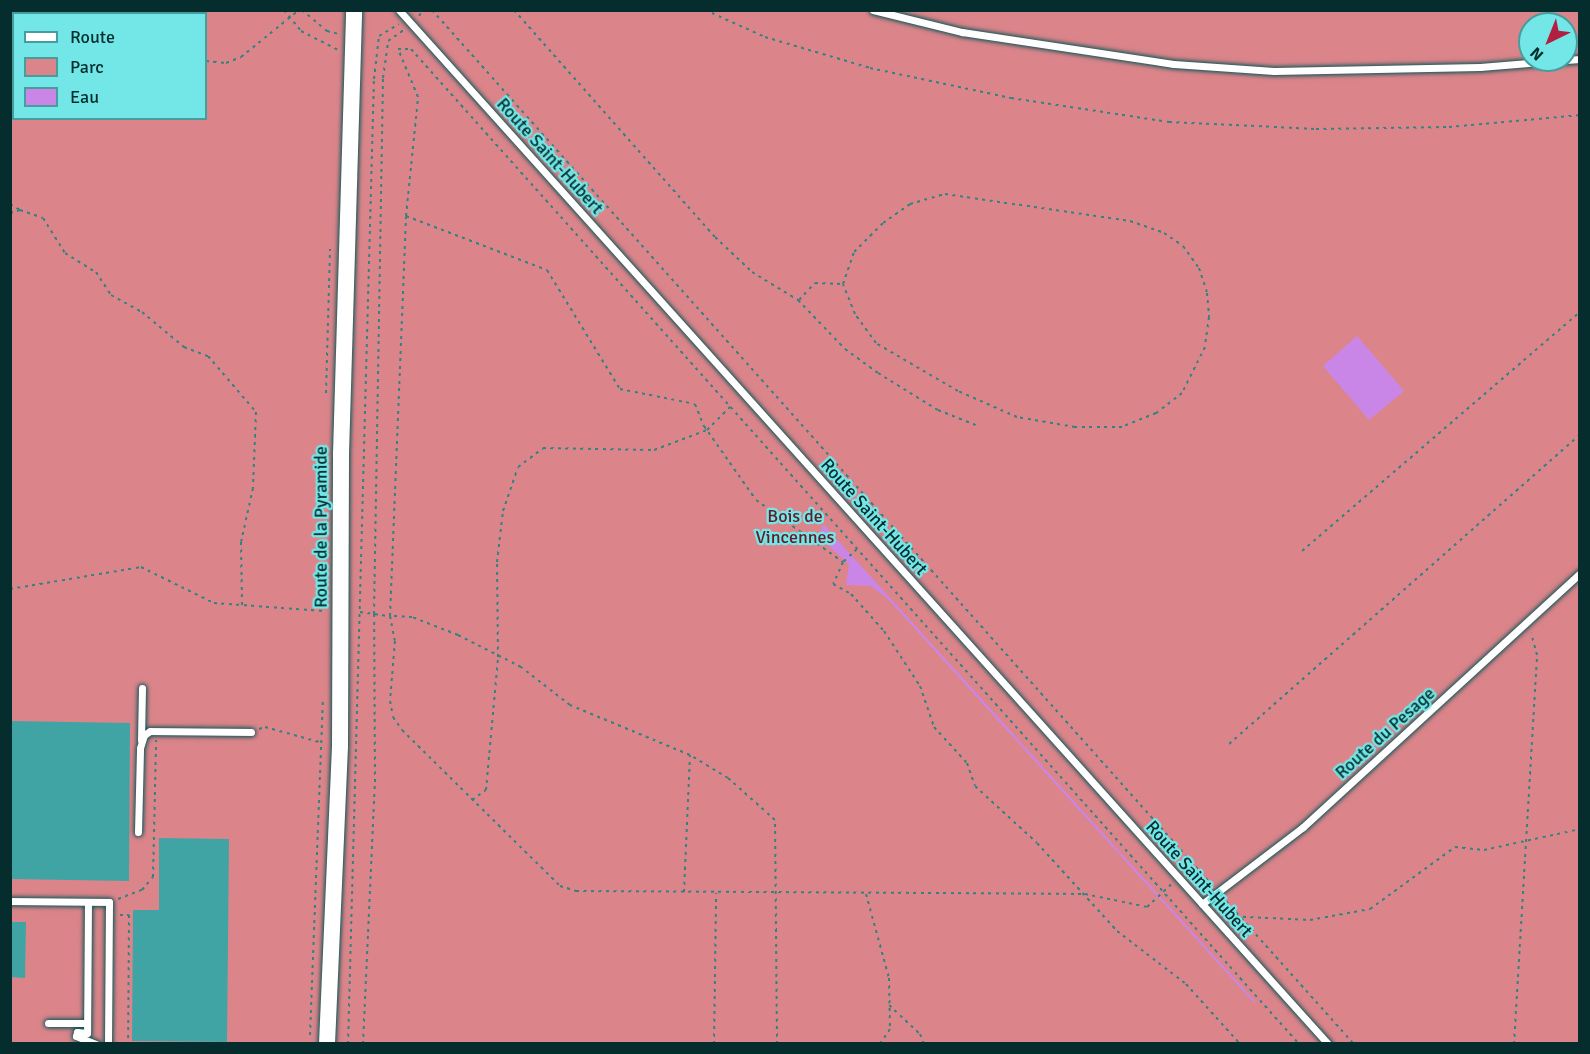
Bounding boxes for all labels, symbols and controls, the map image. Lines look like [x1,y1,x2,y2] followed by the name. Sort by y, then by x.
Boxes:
[12,12,207,120] legend
[1518,12,1578,72] north arrow
[70,26,115,48] text: Route
[1526,43,1548,65] text: N
[70,56,104,78] text: Parc
[70,86,99,108] text: Eau
[492,93,608,219] street label: Route Saint-Hubert
[310,446,332,608] street label: Route de la Pyramide
[816,454,932,580] street label: Route Saint-Hubert
[756,506,834,548] park label: Bois de Vincennes
[1331,683,1439,783] street label: Route du Pesage
[1141,816,1257,942] street label: Route Saint-Hubert

